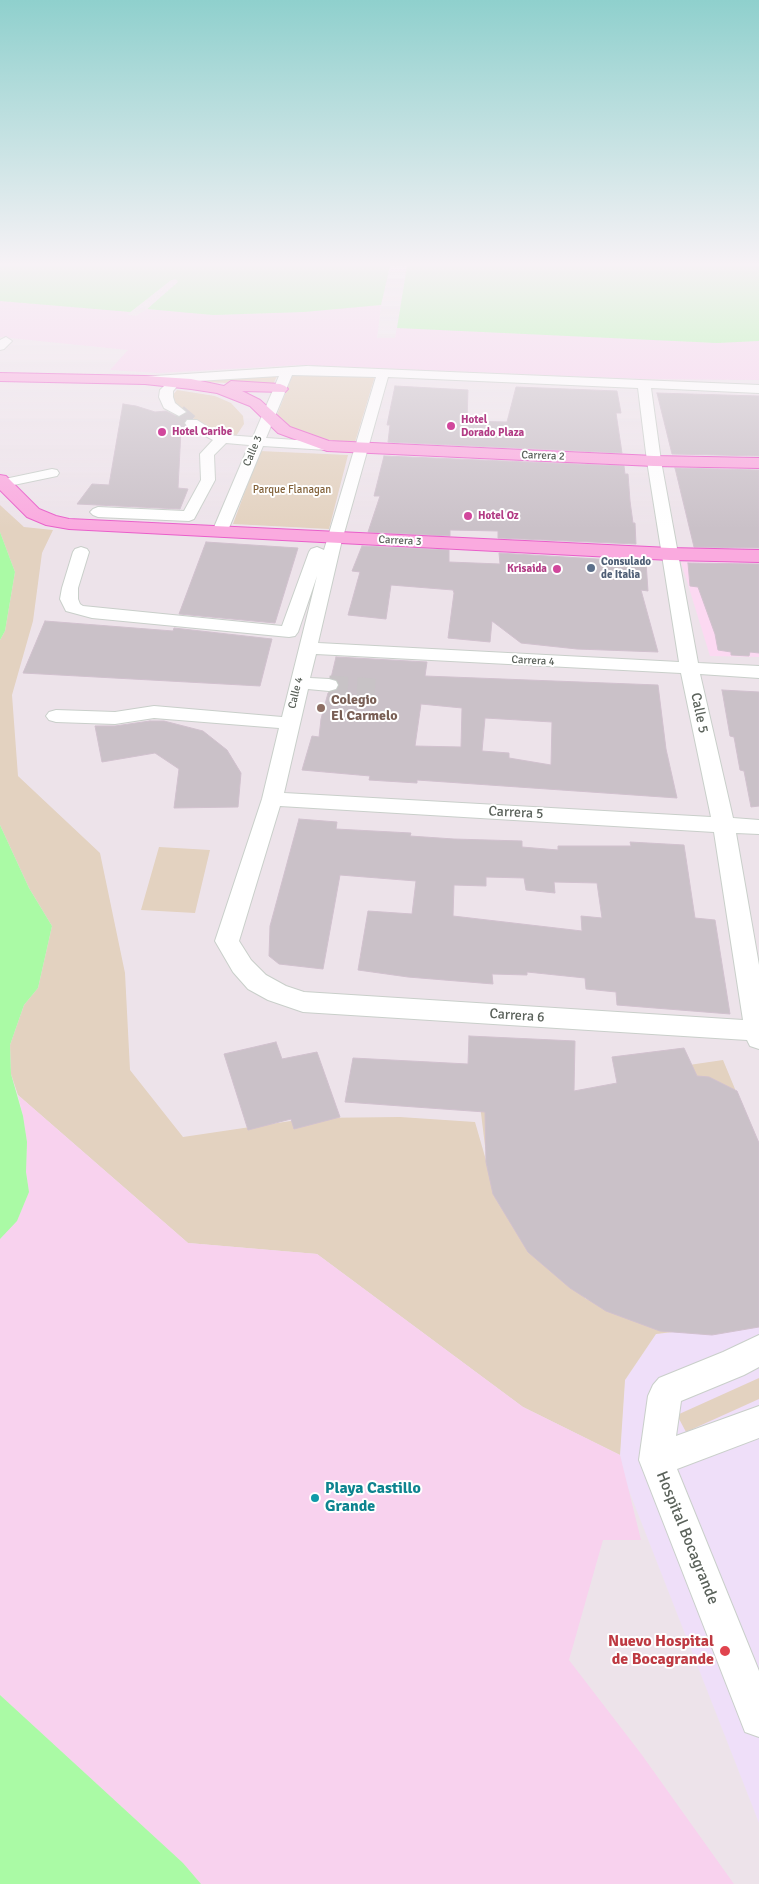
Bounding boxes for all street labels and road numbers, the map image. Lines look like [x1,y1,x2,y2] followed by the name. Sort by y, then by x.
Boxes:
[241,434,265,468] street label: Calle 3
[521,449,565,463] street label: Carrera 2
[378,533,422,549] street label: Carrera 3
[511,653,555,669] street label: Carrera 4
[286,676,306,710] street label: Calle 4
[687,691,711,735] street label: Calle 5
[488,803,544,823] street label: Carrera 5
[489,1006,545,1026] street label: Carrera 6
[652,1469,722,1607] street label: Hospital Bocagrande

